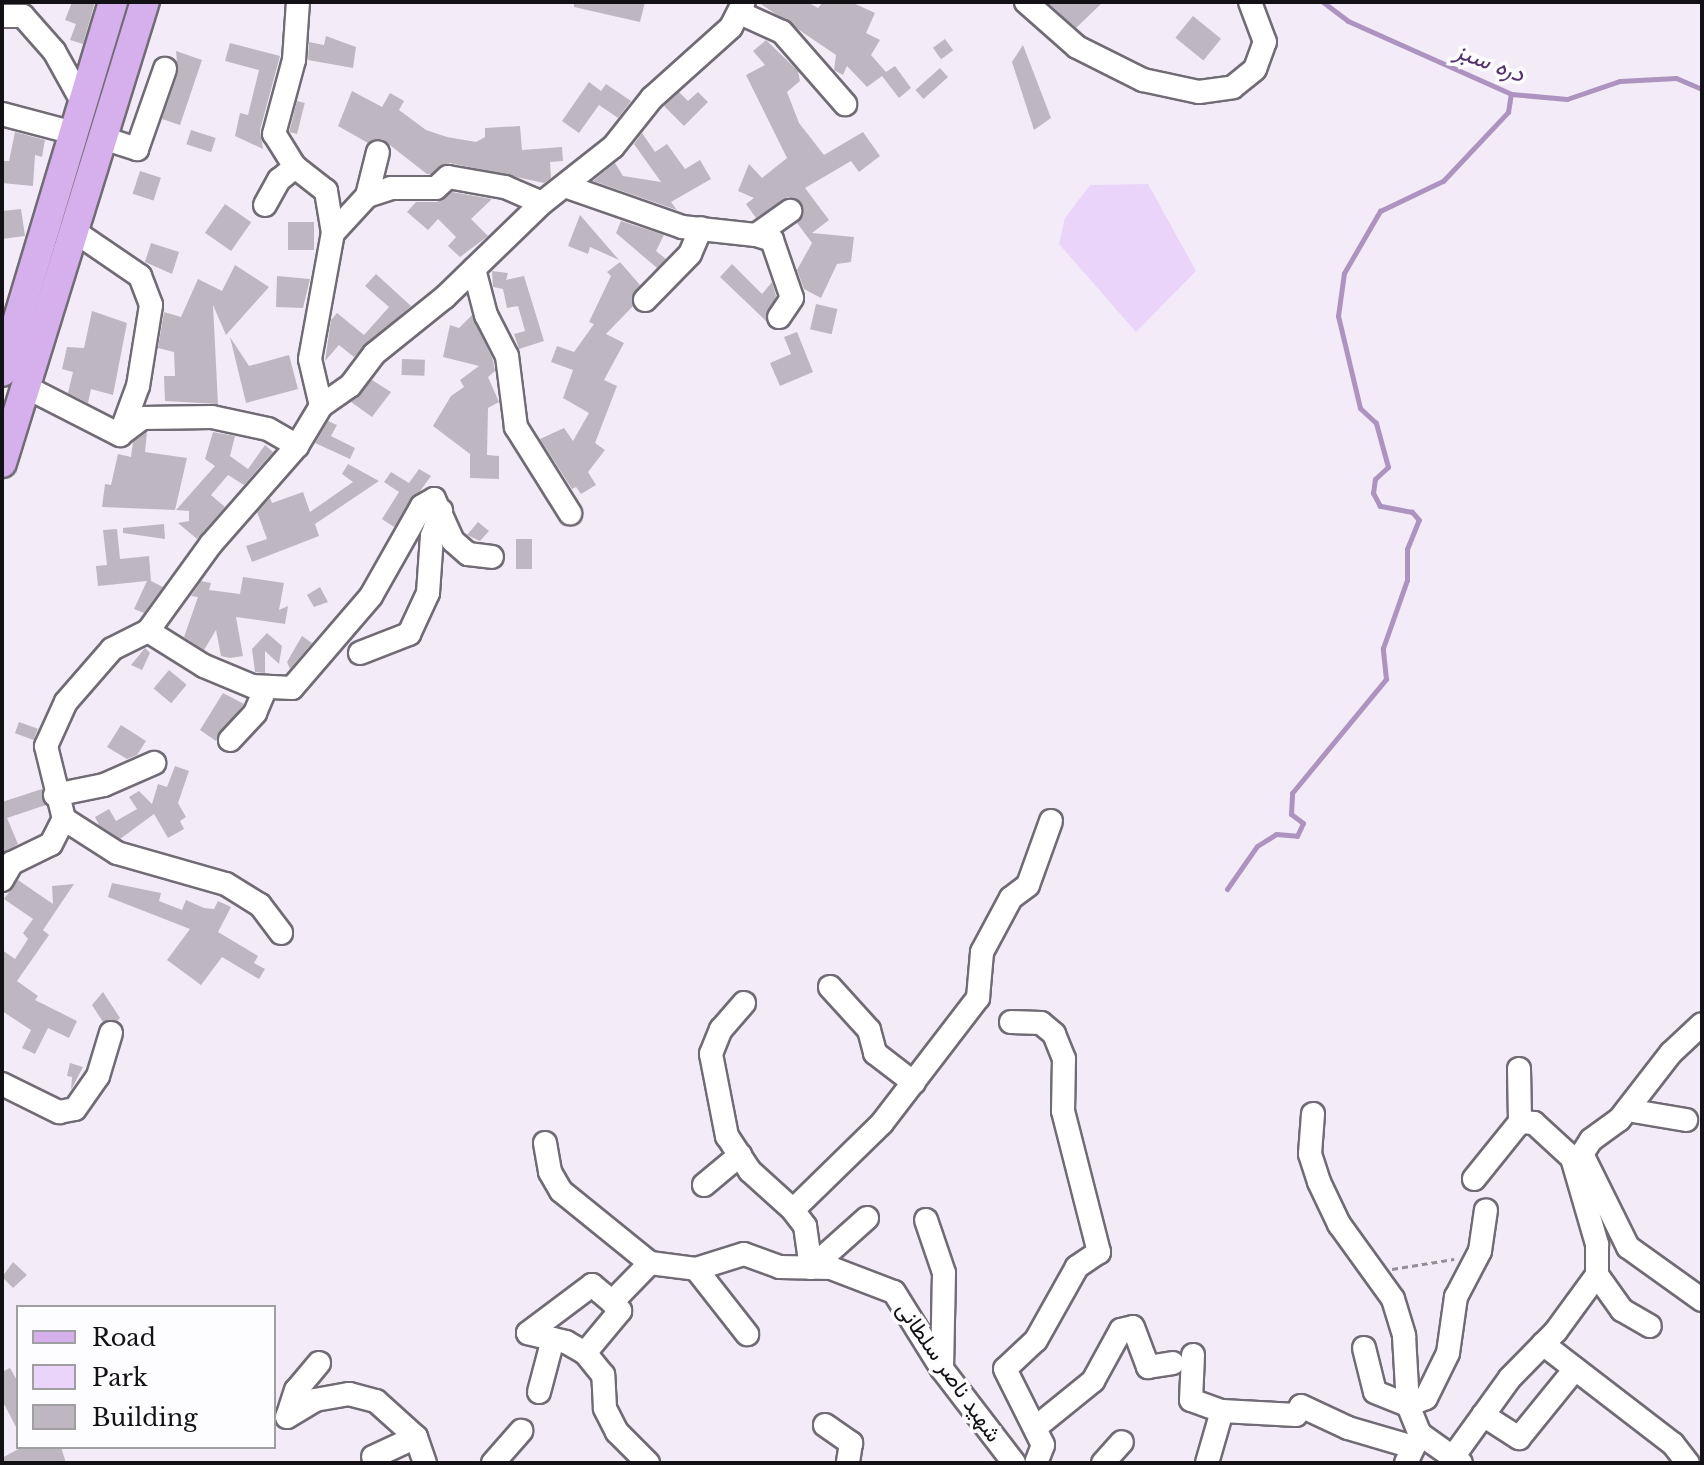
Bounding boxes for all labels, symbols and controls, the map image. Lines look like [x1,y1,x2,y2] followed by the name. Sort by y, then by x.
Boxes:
[1451,36,1529,88] water label: دره سبز
[891,1297,1007,1447] street label: شهید ناصر سلطانی
[16,1305,276,1449] legend
[92,1323,156,1352] text: Road
[92,1363,148,1392] text: Park
[92,1403,198,1432] text: Building

